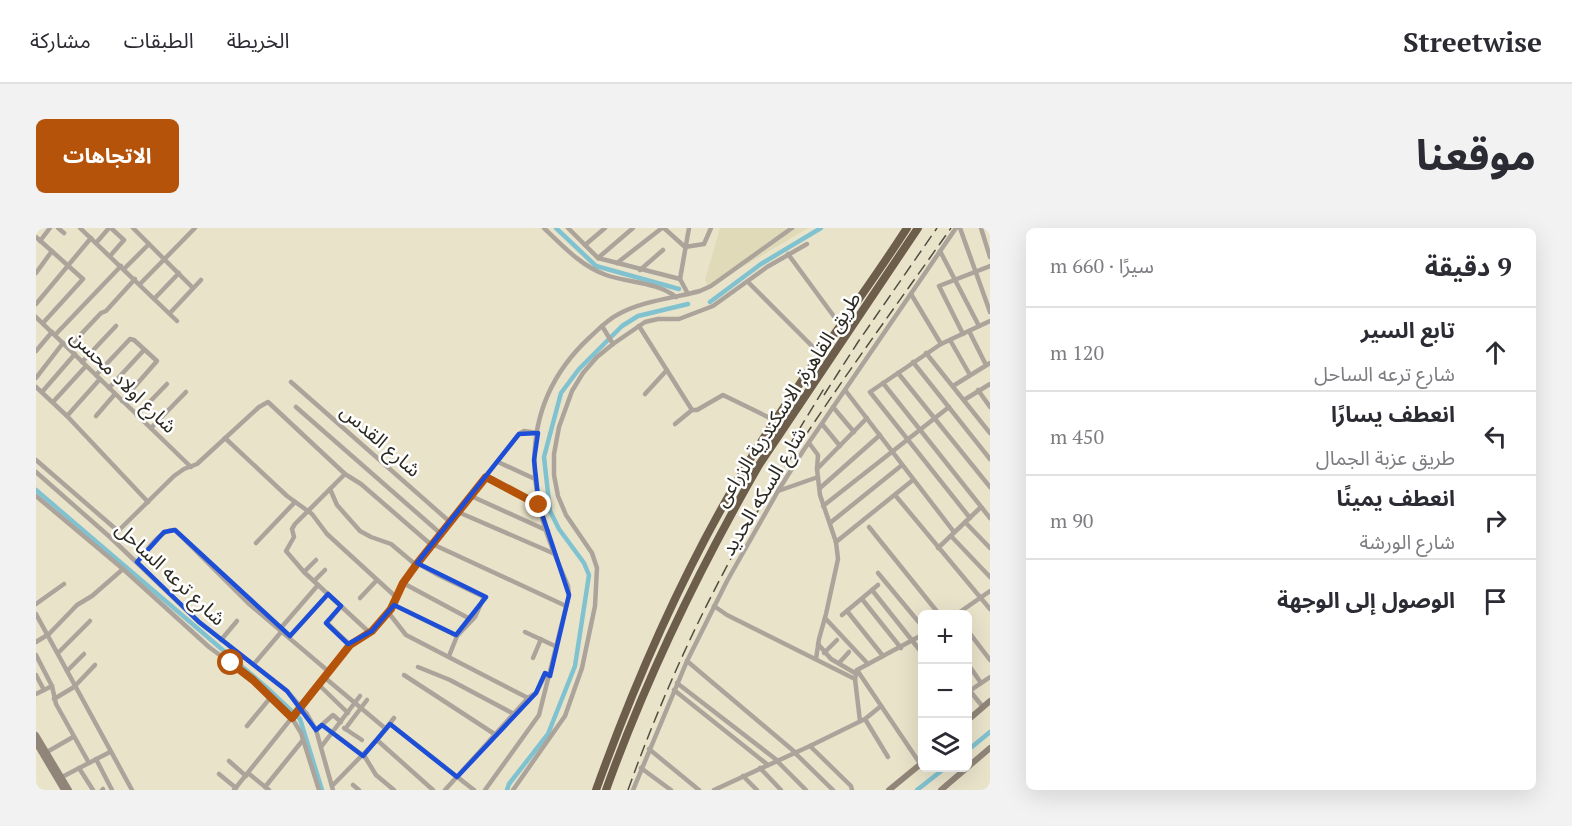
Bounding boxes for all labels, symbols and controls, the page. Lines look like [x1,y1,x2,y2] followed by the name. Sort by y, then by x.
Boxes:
[1403,23,1542,60] text: Streetwise
[30,26,91,54] text: مشاركة
[124,26,194,54] text: الطبقات
[227,26,290,54] text: الخريطة
[36,119,179,193] button: الاتجاهات
[1416,126,1536,182] text: موقعنا
[1425,249,1512,283] text: 9 دقيقة
[1050,252,1154,279] text: سيرًا · 660 m
[707,286,867,512] street label: طريق القاهرة, الاسكندرية الزراعى
[1361,315,1455,344] text: تابع السير
[63,323,183,440] street label: شارع اولاد محسن
[1479,336,1512,369] icon: ahead
[1050,339,1104,366] text: 120 m
[1314,360,1455,387] text: شارع ترعه الساحل
[334,397,427,484] street label: شارع القدس
[1331,399,1455,428] text: انعطف يسارًا
[1479,420,1512,453] icon: left
[714,422,814,561] street label: شارع السكه الحديد
[1050,423,1104,450] text: 450 m
[1316,444,1455,471] text: طريق عزبة الجمال
[1337,483,1455,512] text: انعطف يمينًا
[525,491,551,517] route end
[1479,504,1512,537] icon: right
[1050,507,1093,534] text: 90 m
[109,515,232,632] street label: شارع ترعه الساحل
[1360,528,1455,555] text: شارع الورشة
[1277,585,1455,614] text: الوصول إلى الوجهة
[1479,585,1512,618] icon: arrive
[918,610,972,772] map controls
[918,610,972,664] button: +
[217,649,243,675] route start
[918,664,972,718] button: −
[918,718,972,772] button: layers

